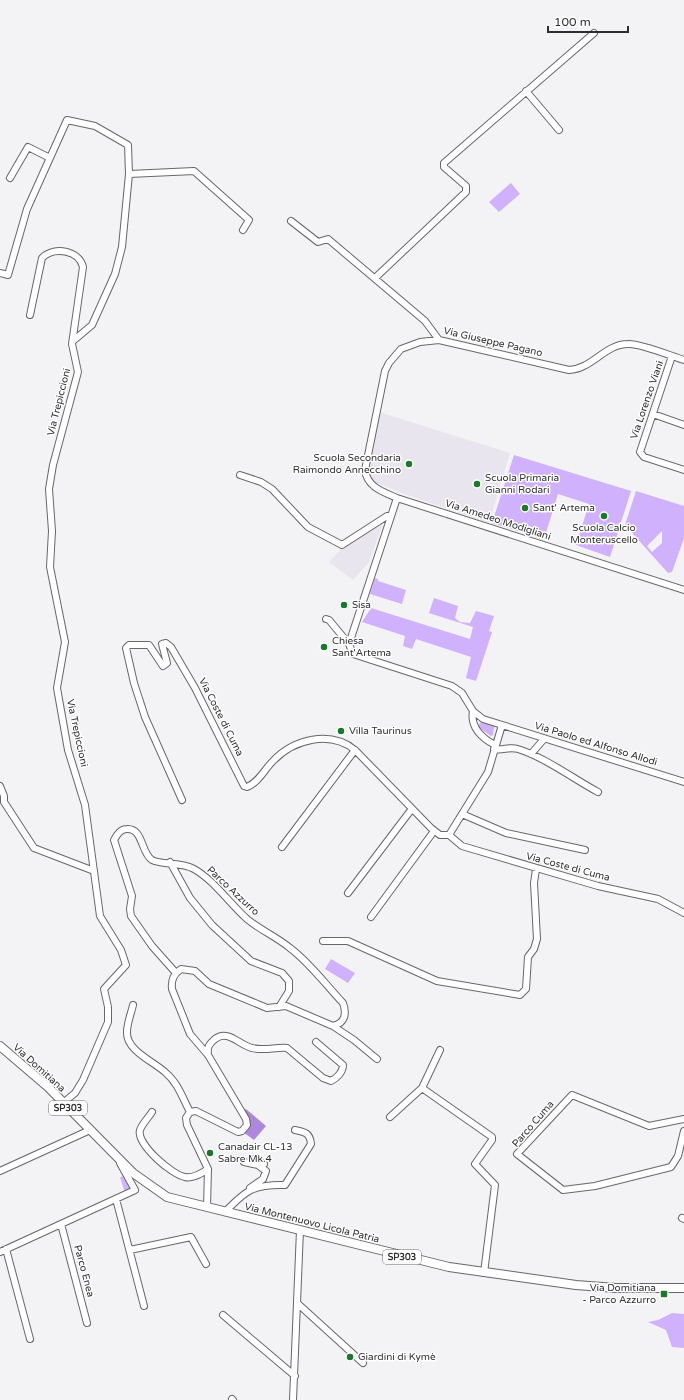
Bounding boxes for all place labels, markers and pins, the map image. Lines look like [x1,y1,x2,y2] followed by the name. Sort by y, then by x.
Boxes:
[293,452,401,476] place label: Scuola Secondaria Raimondo Annecchino
[404,459,414,469] marker: Scuola Secondaria Raimondo Annecchino
[485,472,559,496] place label: Scuola Primaria Gianni Rodari
[472,479,482,489] marker: Scuola Primaria Gianni Rodari
[533,502,595,514] place label: Sant' Artema
[520,503,530,513] marker: Sant' Artema
[599,511,609,521] marker: Scuola Calcio Monteruscello
[570,522,638,546] place label: Scuola Calcio Monteruscello
[352,599,371,611] place label: Sisa
[339,600,349,610] marker: Sisa
[332,635,391,659] place label: Chiesa Sant'Artema
[319,642,329,652] marker: Chiesa Sant'Artema
[349,725,412,737] place label: Villa Taurinus
[336,726,346,736] marker: Villa Taurinus
[218,1141,292,1165] place label: Canadair CL-13 Sabre Mk.4
[205,1148,215,1158] marker: Canadair CL-13 Sabre Mk.4
[582,1282,656,1306] place label: Via Domitiana - Parco Azzurro
[659,1289,669,1299] marker: Via Domitiana - Parco Azzurro
[358,1351,436,1363] place label: Giardini di Kymè
[345,1352,355,1362] marker: Giardini di Kymè

